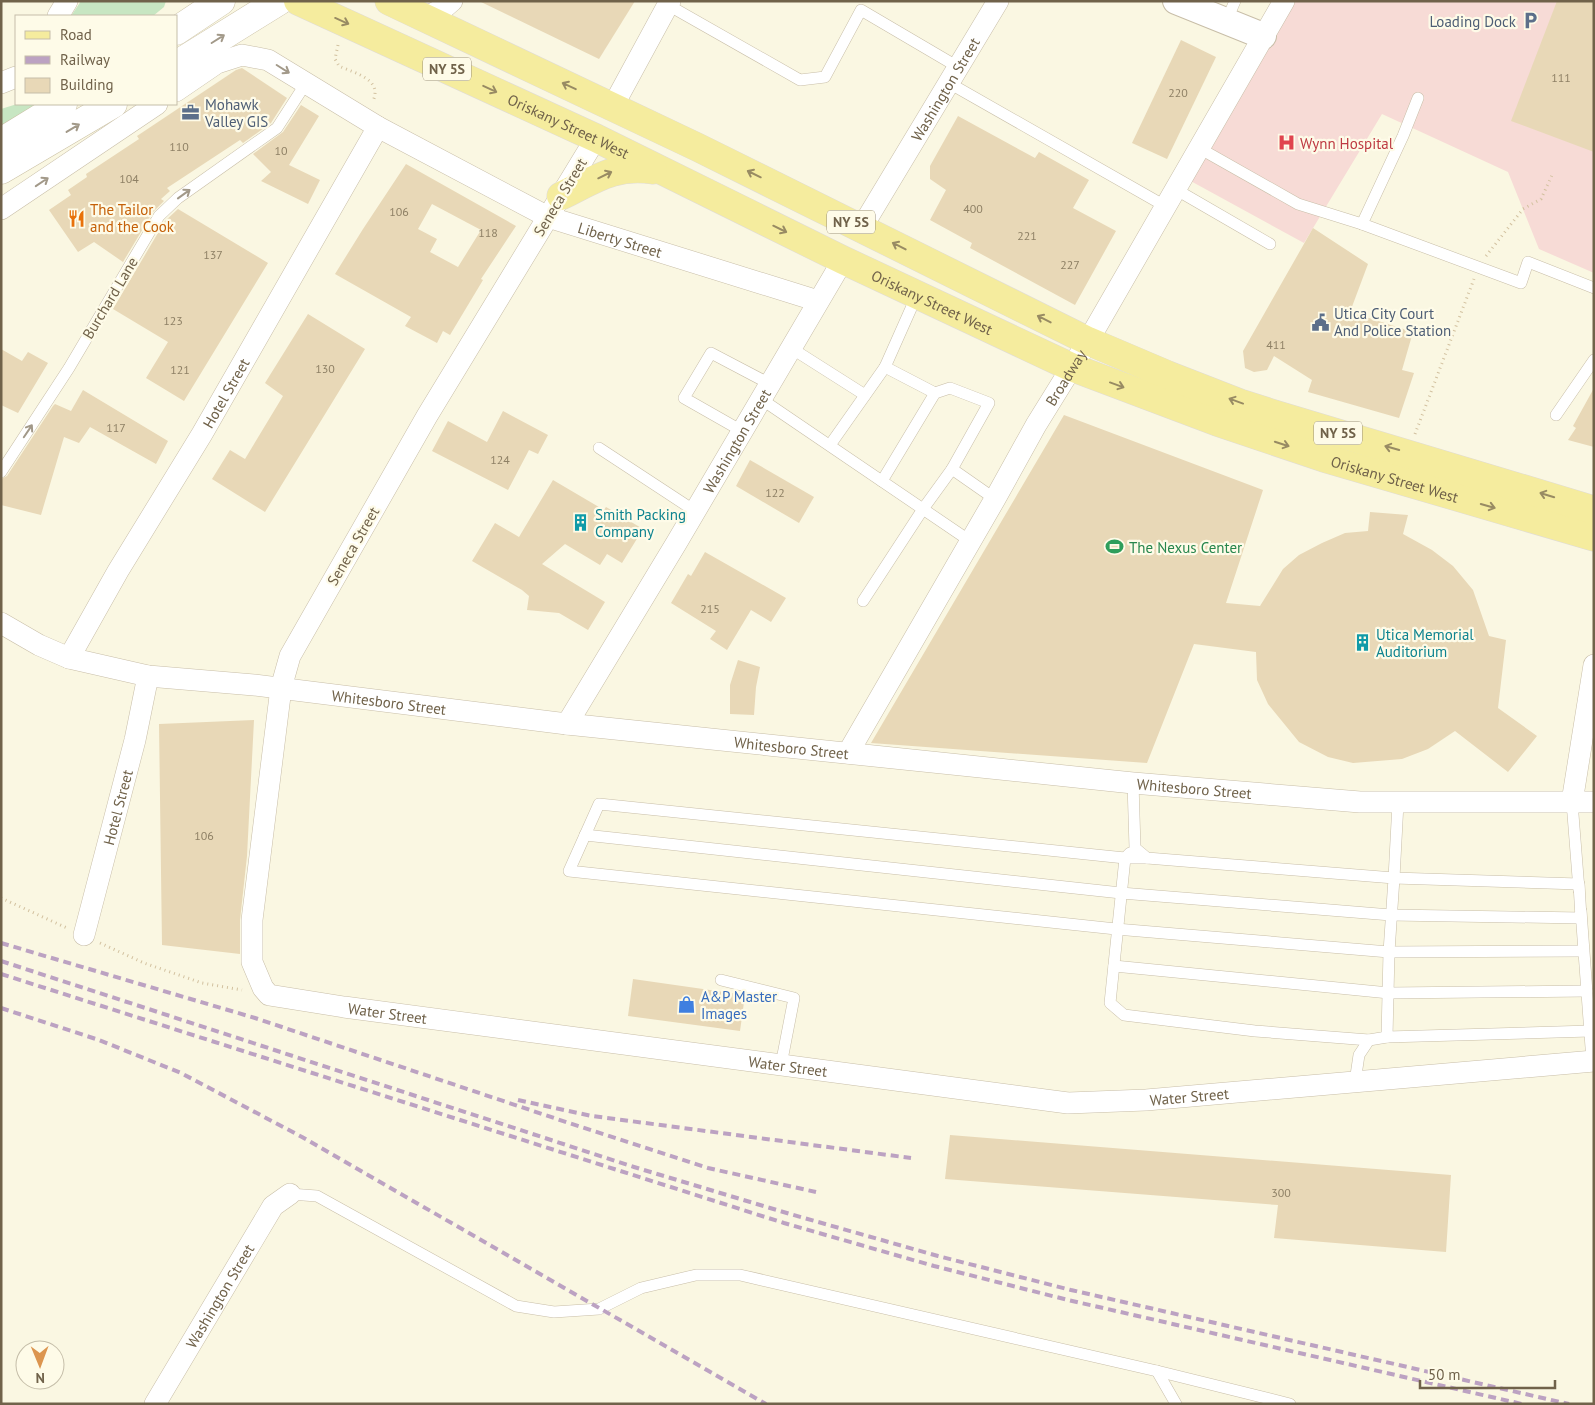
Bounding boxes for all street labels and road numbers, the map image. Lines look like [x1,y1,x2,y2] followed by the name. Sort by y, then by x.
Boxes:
[907,34,983,144] street label: Washington Street
[423,58,471,80] road number: NY 5S
[505,89,632,162] street label: Oriskany Street West
[529,154,591,240] street label: Seneca Street
[827,210,875,233] road number: NY 5S
[576,217,664,261] street label: Liberty Street
[78,254,142,342] street label: Burchard Lane
[868,265,996,338] street label: Oriskany Street West
[1041,346,1090,409] street label: Broadway
[198,355,253,431] street label: Hotel Street
[698,385,775,496] street label: Washington Street
[1314,422,1362,444] road number: NY 5S
[1329,451,1461,506] street label: Oriskany Street West
[323,503,383,589] street label: Seneca Street
[331,685,447,718] street label: Whitesboro Street
[733,732,850,763] street label: Whitesboro Street
[98,767,136,847] street label: Hotel Street
[1136,774,1252,802] street label: Whitesboro Street
[347,998,428,1027] street label: Water Street
[747,1051,829,1080] street label: Water Street
[1149,1083,1230,1109] street label: Water Street
[181,1240,258,1351] street label: Washington Street

